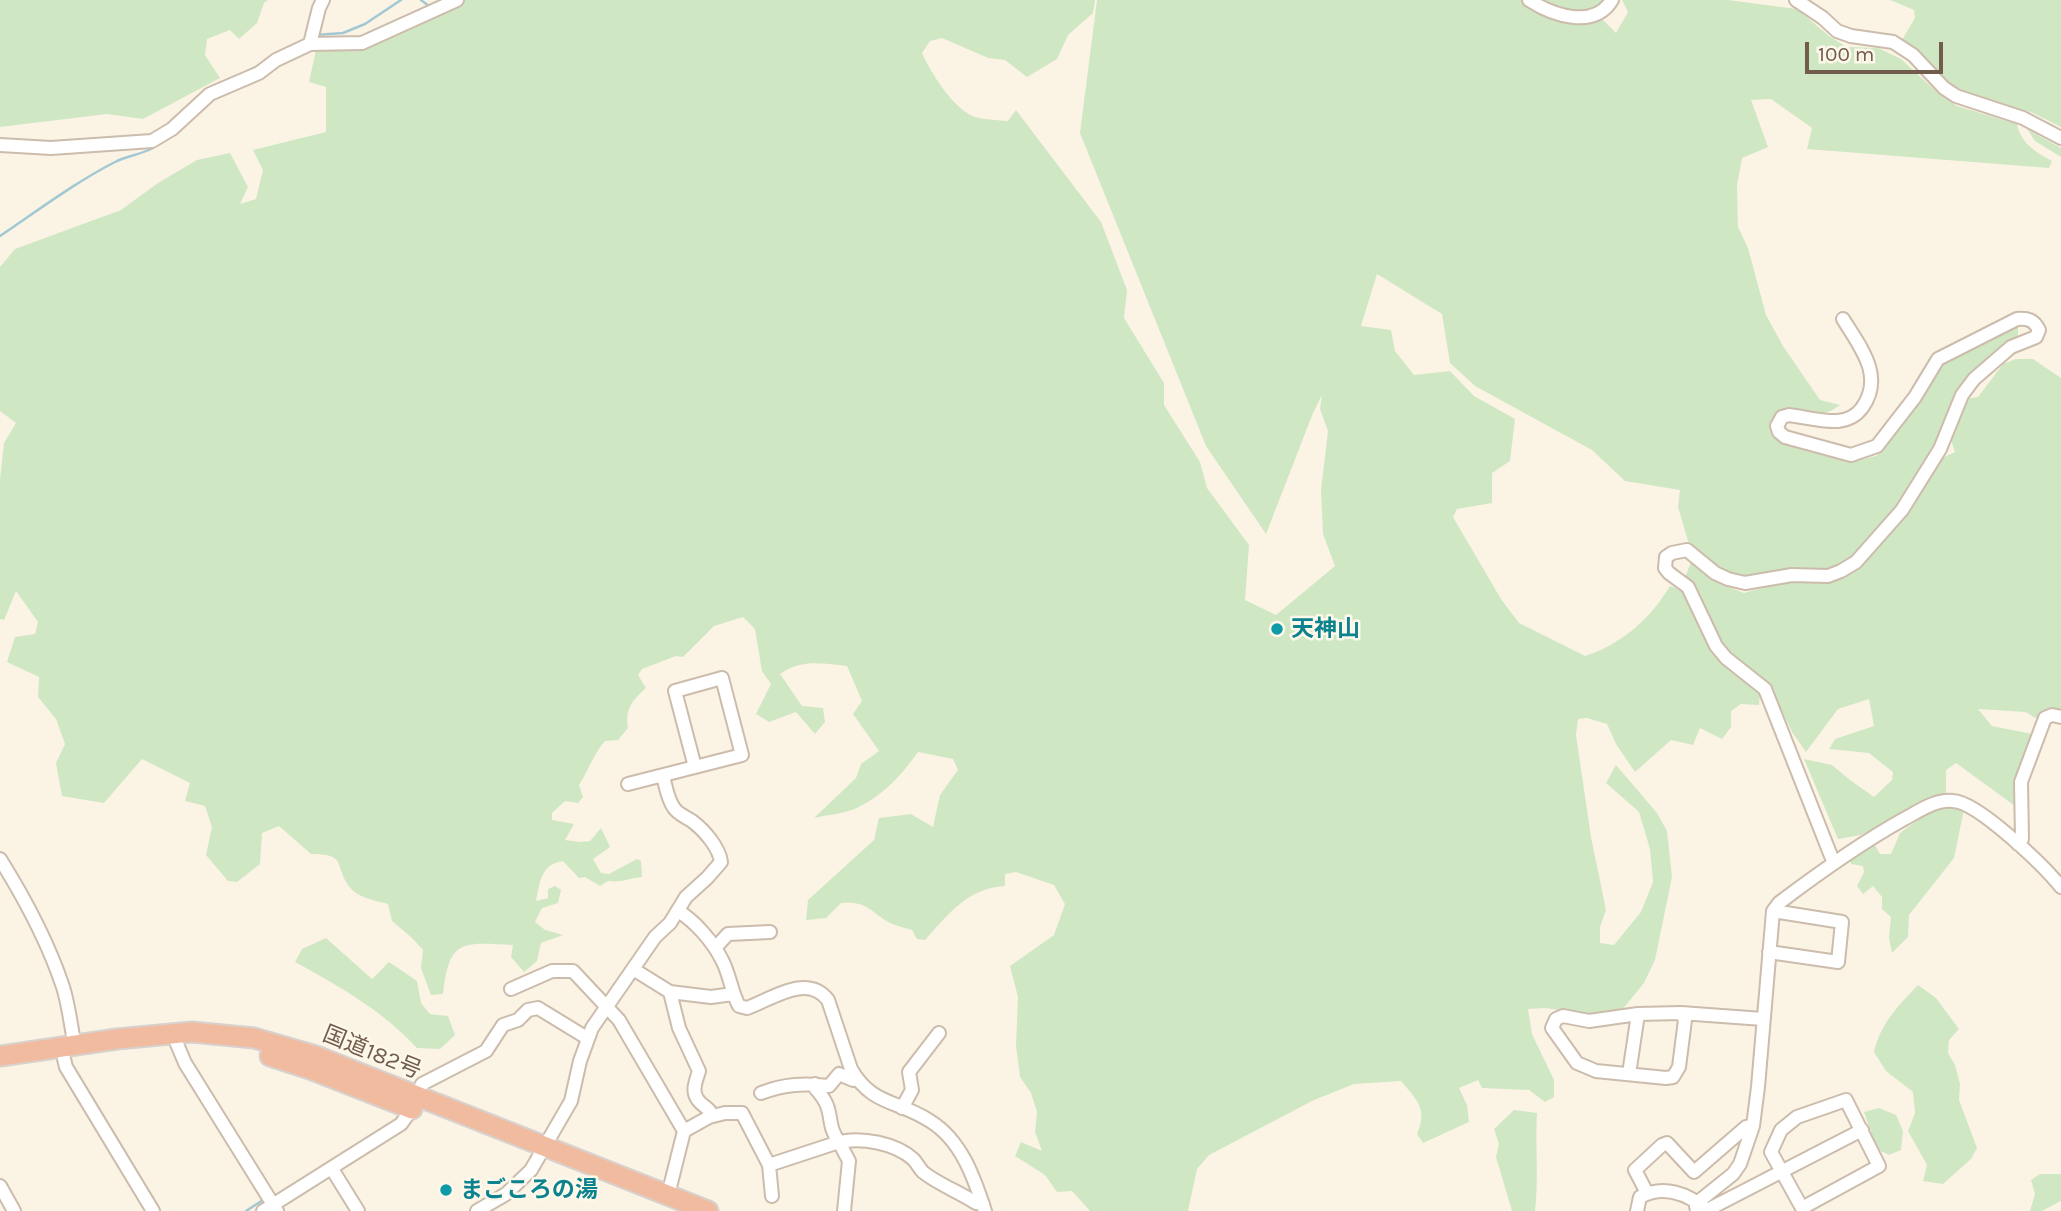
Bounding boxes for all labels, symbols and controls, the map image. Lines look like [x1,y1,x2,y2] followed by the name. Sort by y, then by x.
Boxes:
[1809,28,1947,72] scale bar
[1818,42,1875,66] text: 100 m
[1291,615,1360,643] place label: 天神山
[1269,621,1285,637] marker: 天神山
[319,1021,425,1085] street label: 国道182号
[460,1176,598,1204] place label: まごころの湯
[438,1182,454,1198] marker: まごころの湯

